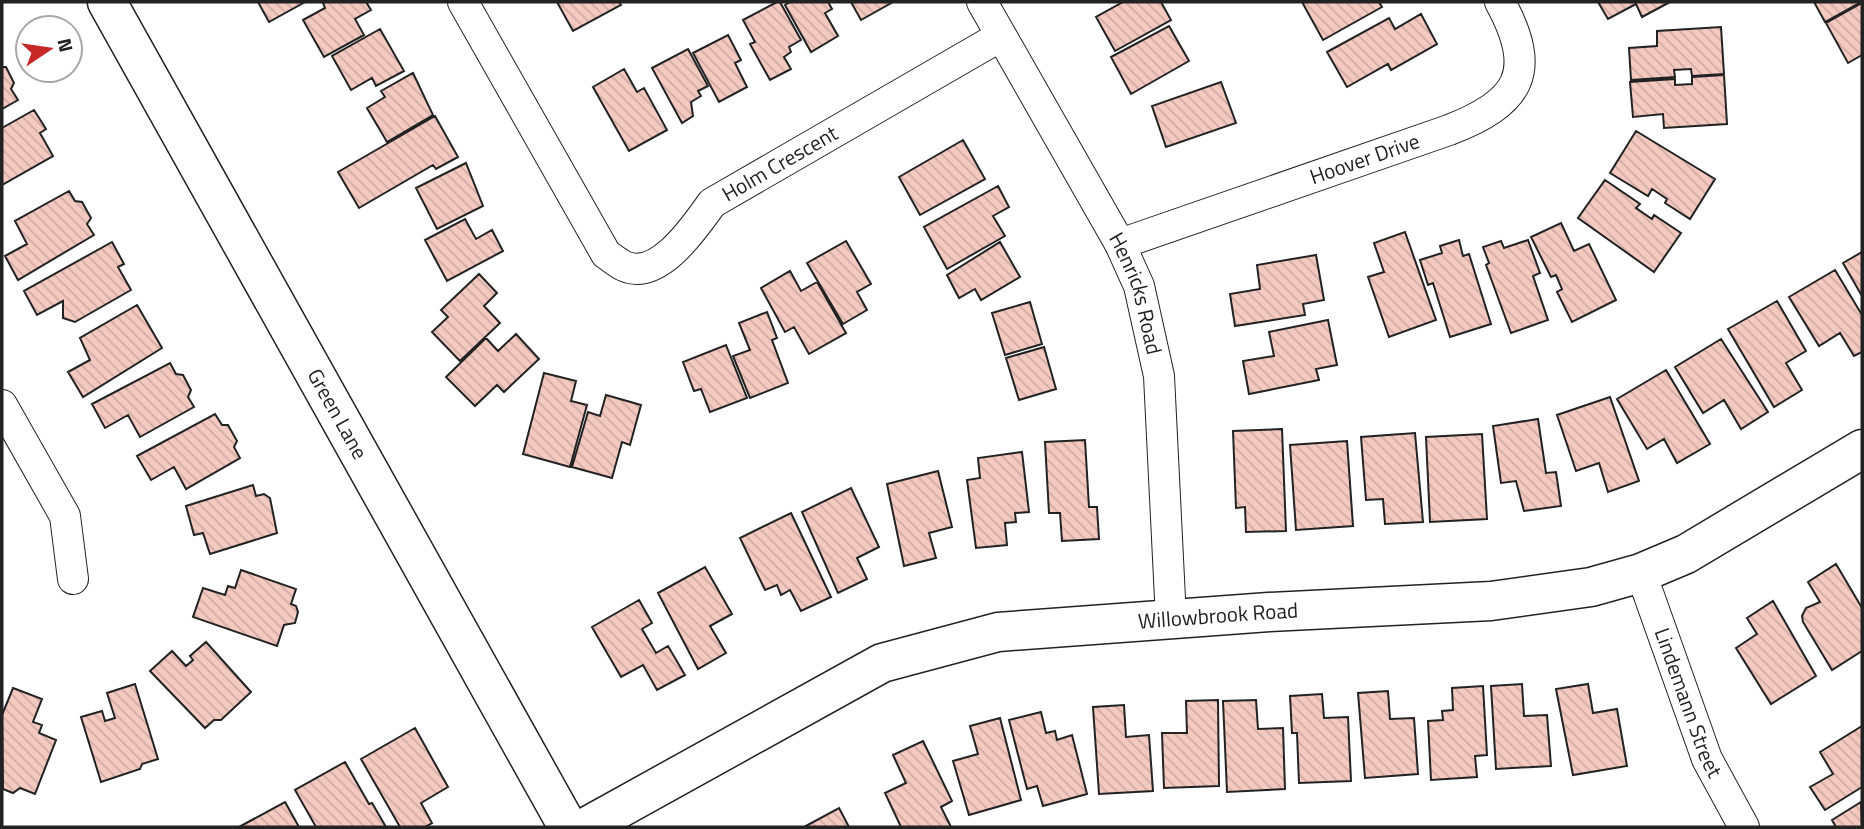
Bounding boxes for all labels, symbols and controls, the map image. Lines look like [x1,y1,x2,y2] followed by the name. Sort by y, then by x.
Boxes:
[14,14,84,84] north arrow
[50,35,82,55] text: N
[715,116,844,209] street label: Holm Crescent
[1305,124,1424,192] street label: Hoover Drive
[1101,226,1171,357] street label: Henricks Road
[300,362,376,465] street label: Green Lane
[1137,594,1299,637] street label: Willowbrook Road
[1647,623,1731,784] street label: Lindemann Street

